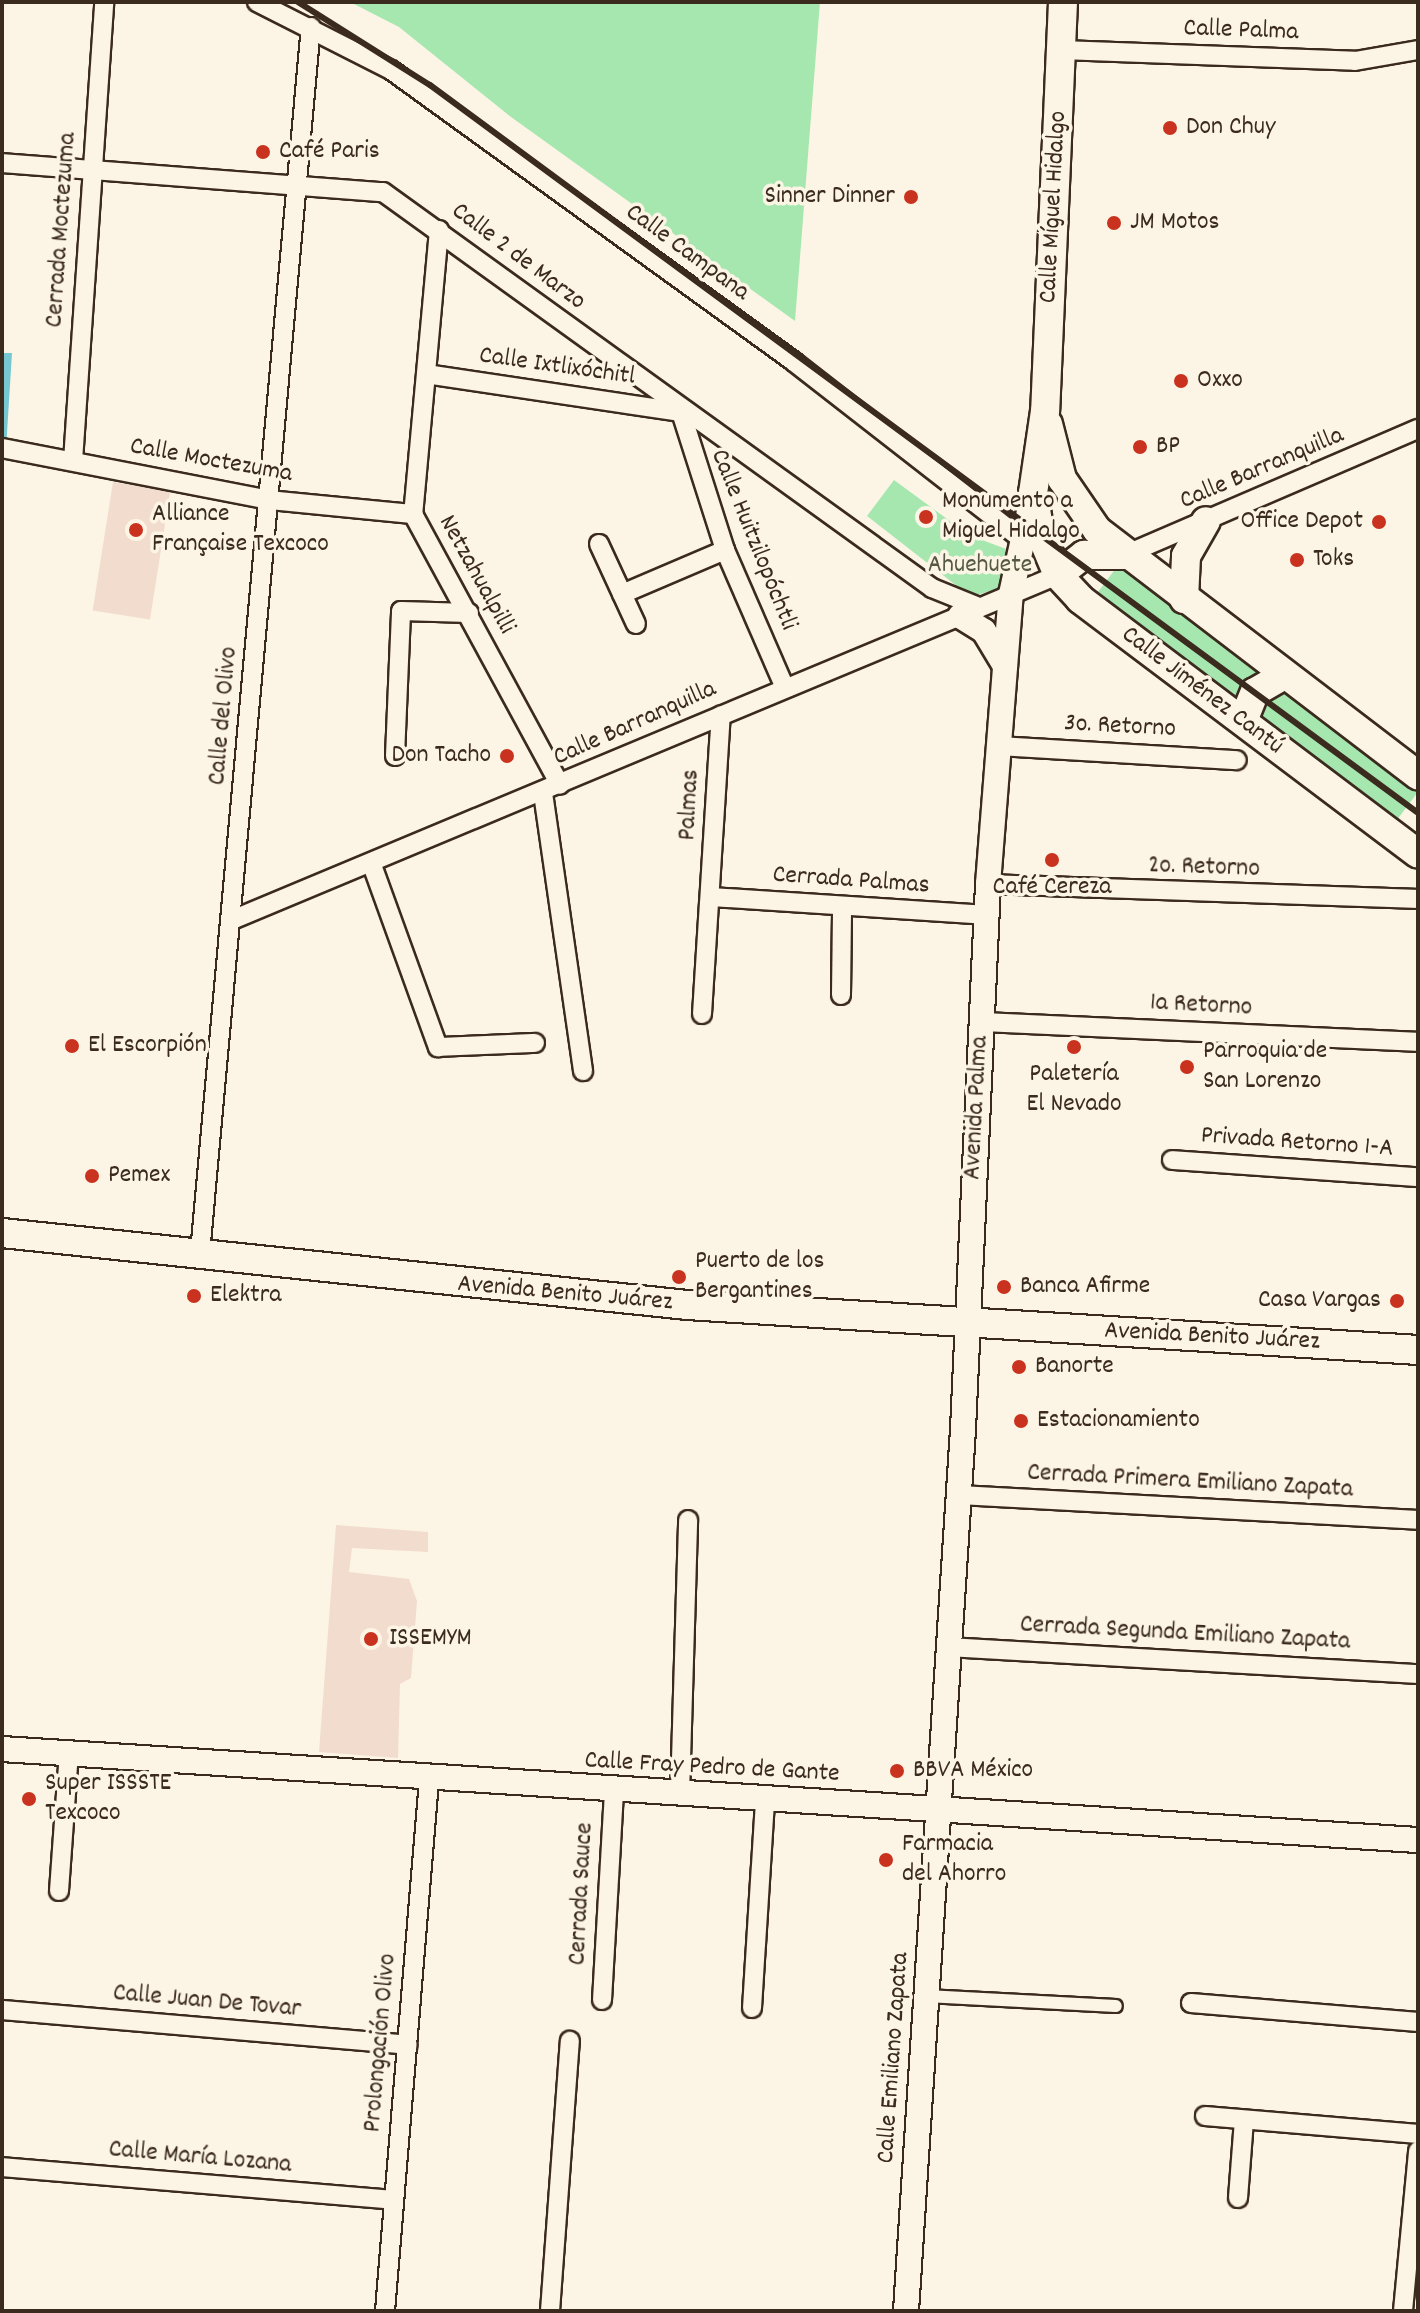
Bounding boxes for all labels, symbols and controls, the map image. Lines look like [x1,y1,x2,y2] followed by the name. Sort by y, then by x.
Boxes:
[1183,13,1299,49] street label: Calle Palma
[1033,110,1075,304] street label: Calle Míguel Hidalgo
[1186,112,1275,144] place label: Don Chuy
[1161,119,1179,137] marker: Don Chuy
[40,131,84,329] street label: Cerrada Moctezuma
[279,136,380,168] place label: Café Paris
[254,143,272,161] marker: Café Paris
[764,181,895,213] place label: Sinner Dinner
[902,188,920,206] marker: Sinner Dinner
[445,196,591,318] street label: Calle 2 de Marzo
[619,197,755,309] street label: Calle Campana
[1130,207,1220,239] place label: JM Motos
[1105,214,1123,232] marker: JM Motos
[477,341,637,393] street label: Calle Ixtlixóchitl
[1197,365,1243,397] place label: Oxxo
[1172,372,1190,390] marker: Oxxo
[1175,420,1349,518] street label: Calle Barranquilla
[127,431,295,491] street label: Calle Moctezuma
[1156,431,1180,463] place label: BP
[1131,438,1149,456] marker: BP
[702,445,804,635] street label: Calle Huitzilopóchtli
[942,486,1080,548] place label: Monumento a Miguel Hidalgo
[152,499,329,560] place label: Alliance Française Texcoco
[1241,506,1363,538] place label: Office Depot
[917,508,935,526] marker: Monumento a Miguel Hidalgo
[431,510,521,640] street label: Netzahualpilli
[1370,513,1388,531] marker: Office Depot
[127,521,145,539] marker: Alliance Française Texcoco
[1313,544,1354,576] place label: Toks
[928,550,1032,582] park label: Ahuehuete
[1288,551,1306,569] marker: Toks
[1115,620,1289,762] street label: Calle Jiménez Cantú
[202,645,246,787] street label: Calle del Olivo
[549,674,721,774] street label: Calle Barranquilla
[1063,708,1177,746] street label: 3o. Retorno
[392,740,491,772] place label: Don Tacho
[498,747,516,765] marker: Don Tacho
[673,769,707,841] street label: Palmas
[1148,850,1260,886] street label: 2o. Retorno
[1043,851,1061,869] marker: Café Cereza
[771,860,931,902] street label: Cerrada Palmas
[993,872,1111,904] place label: Café Cereza
[1149,988,1253,1024] street label: 1a Retorno
[88,1030,207,1062] place label: El Escorpión
[958,1035,996,1181] street label: Avenida Palma
[1203,1036,1327,1098] place label: Parroquia de San Lorenzo
[63,1037,81,1055] marker: El Escorpión
[1065,1038,1083,1056] marker: Paletería El Nevado
[1178,1058,1196,1076] marker: Parroquia de San Lorenzo
[1026,1059,1122,1120] place label: Paletería El Nevado
[1200,1121,1394,1165] street label: Privada Retorno 1-A
[108,1160,170,1192] place label: Pemex
[83,1167,101,1185] marker: Pemex
[695,1246,825,1308] place label: Puerto de los Bergantines
[670,1268,688,1286] marker: Puerto de los Bergantines
[456,1269,674,1319] street label: Avenida Benito Juárez
[1020,1271,1150,1303] place label: Banca Afirme
[995,1278,1013,1296] marker: Banca Afirme
[210,1280,282,1312] place label: Elektra
[1258,1285,1381,1317] place label: Casa Vargas
[185,1287,203,1305] marker: Elektra
[1388,1292,1406,1310] marker: Casa Vargas
[1103,1316,1321,1358] street label: Avenida Benito Juárez
[1035,1351,1114,1383] place label: Banorte
[1010,1358,1028,1376] marker: Banorte
[1037,1405,1200,1437] place label: Estacionamiento
[1012,1412,1030,1430] marker: Estacionamiento
[1026,1458,1354,1506] street label: Cerrada Primera Emiliano Zapata
[1019,1610,1351,1658] street label: Cerrada Segunda Emiliano Zapata
[389,1623,472,1655] place label: ISSEMYM
[360,1628,382,1650] marker: ISSEMYM
[584,1746,840,1790] street label: Calle Fray Pedro de Gante
[913,1755,1033,1787] place label: BBVA México
[888,1762,906,1780] marker: BBVA México
[45,1768,171,1830] place label: Super ISSSTE Texcoco
[20,1790,38,1808] marker: Super ISSSTE Texcoco
[563,1822,601,1966] street label: Cerrada Sauce
[902,1829,1006,1890] place label: Farmacia del Ahorro
[877,1851,895,1869] marker: Farmacia del Ahorro
[871,1951,917,2165] street label: Calle Emiliano Zapata
[358,1952,404,2134] street label: Prolongación Olivo
[112,1978,302,2026] street label: Calle Juan De Tovar
[107,2134,293,2182] street label: Calle María Lozana

